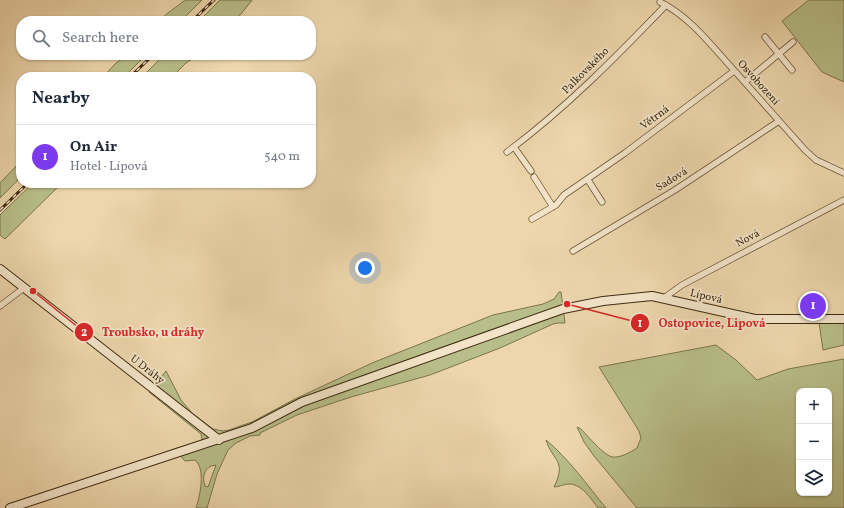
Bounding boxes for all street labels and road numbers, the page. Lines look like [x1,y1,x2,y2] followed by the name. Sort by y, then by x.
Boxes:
[559,44,613,98] street label: Palkovského
[734,57,783,109] street label: Osvobození
[637,102,673,134] street label: Větrná
[653,164,691,196] street label: Sadová
[733,226,763,252] street label: Nová
[688,286,724,308] street label: Lípová
[127,352,167,388] street label: U Dráhy

